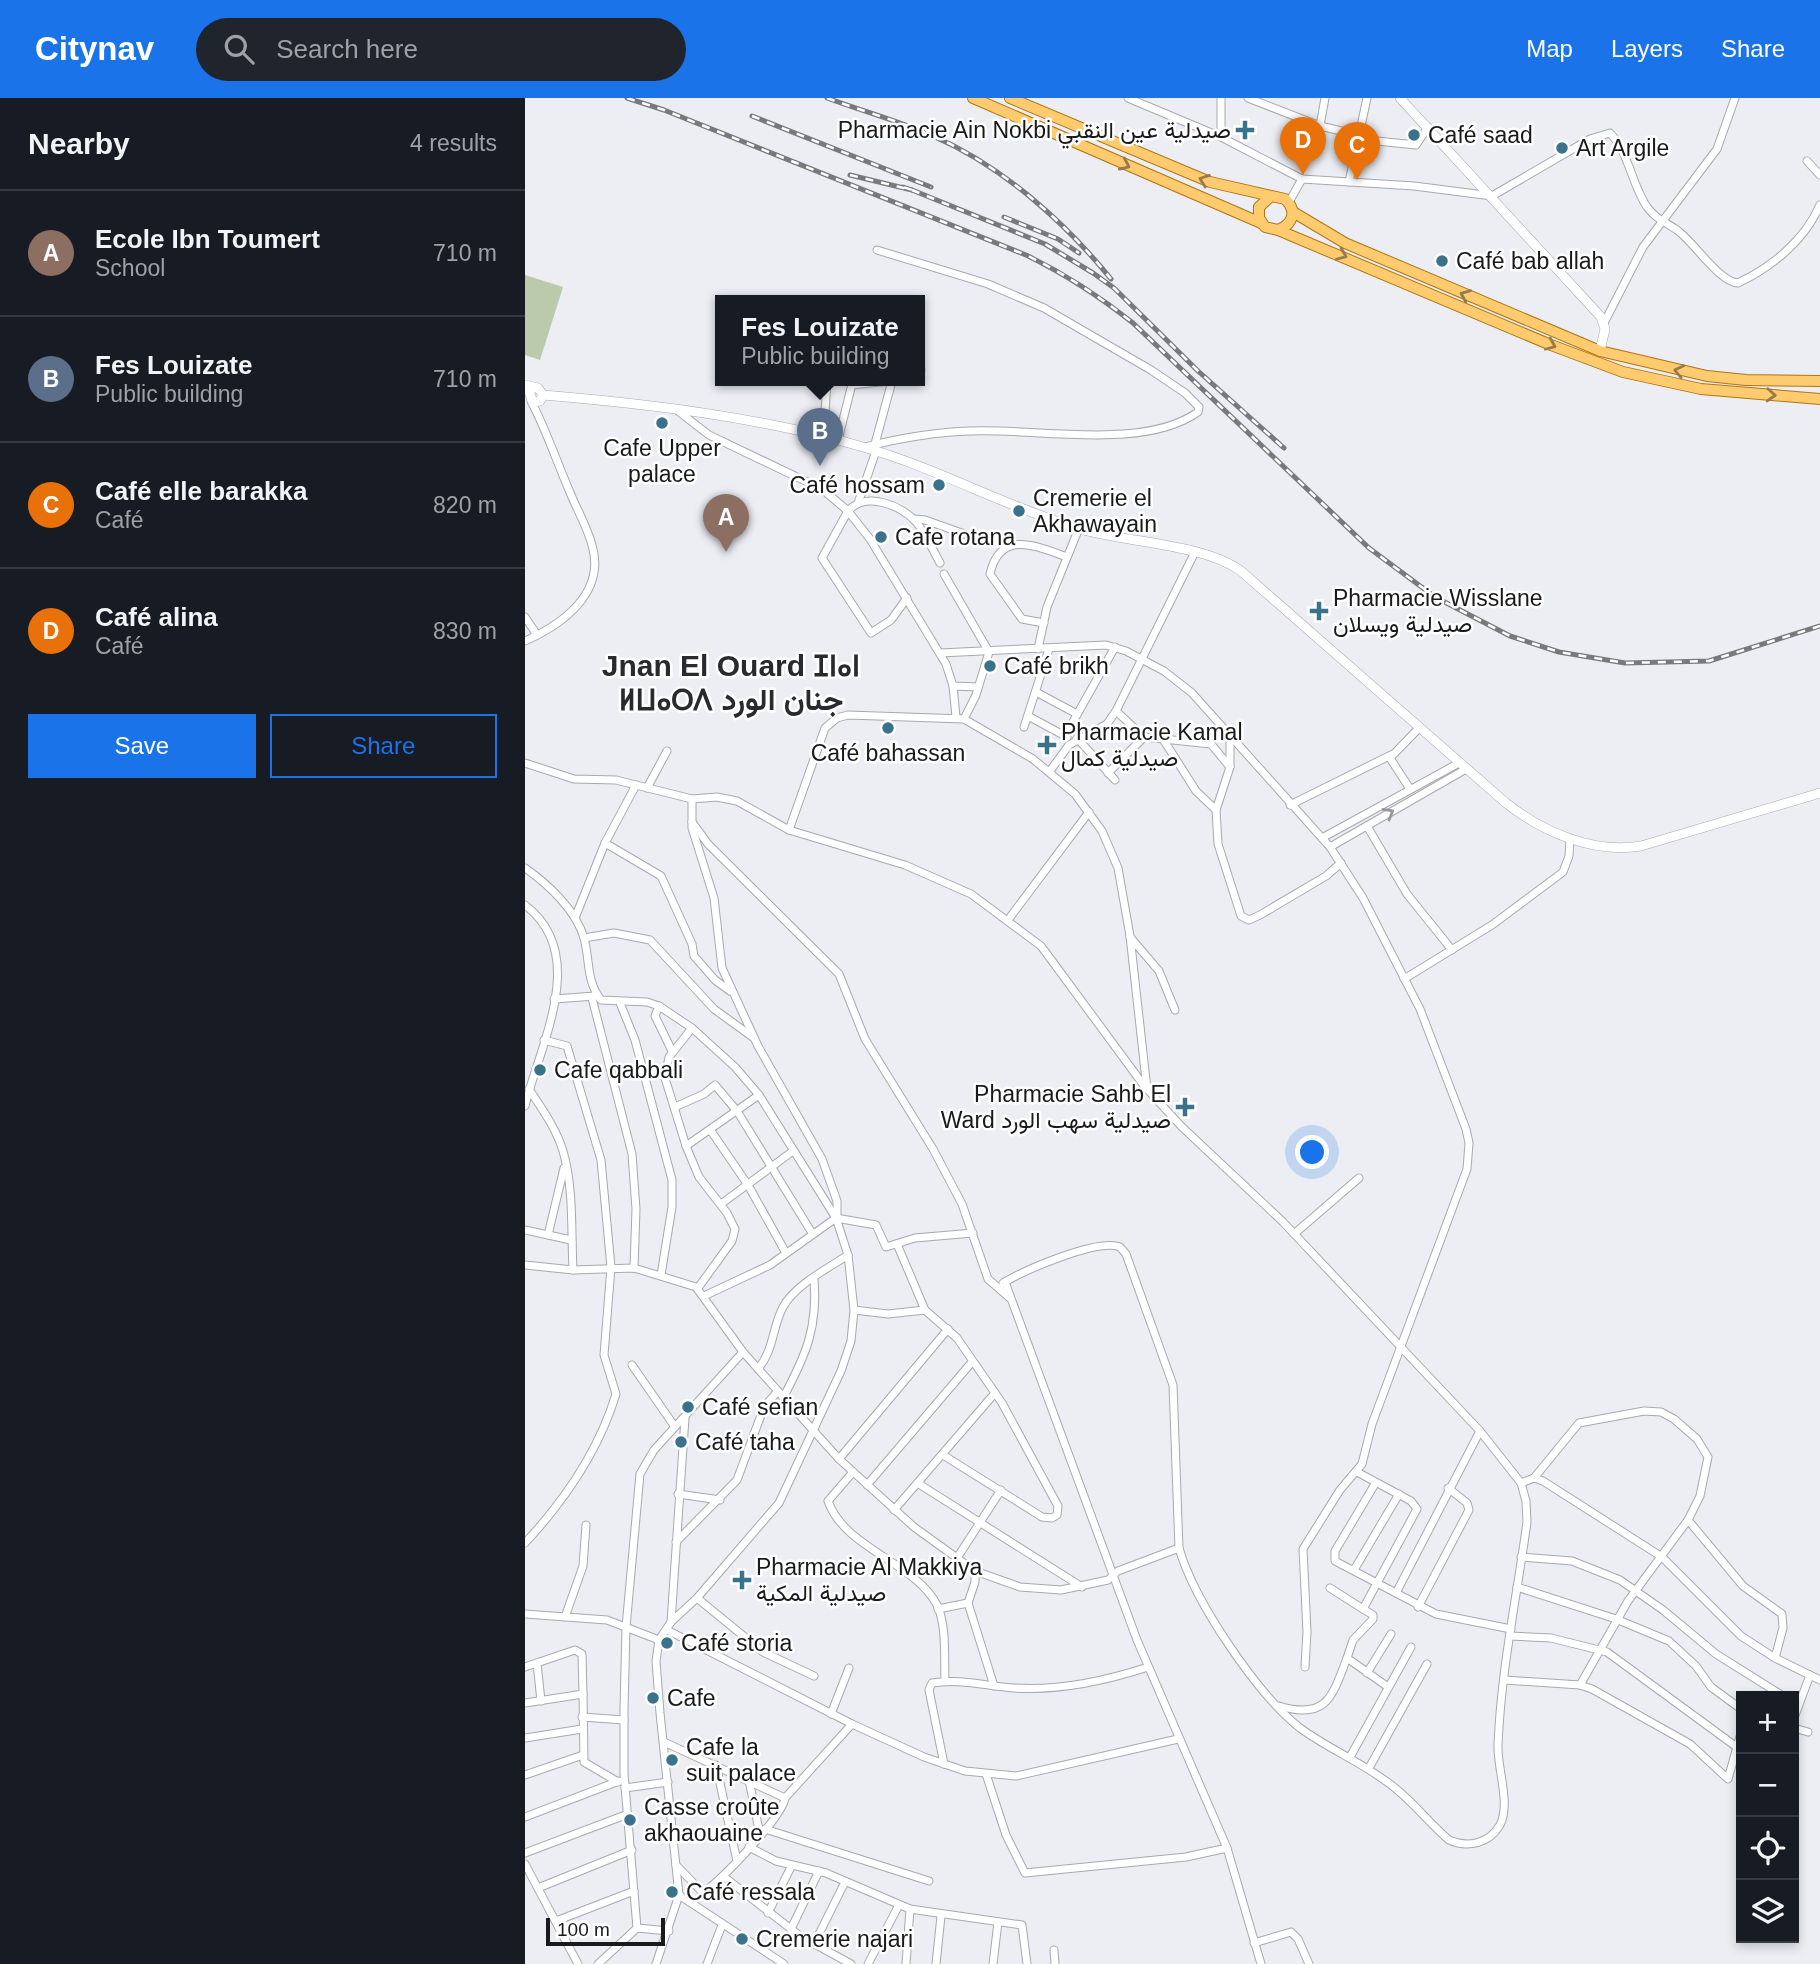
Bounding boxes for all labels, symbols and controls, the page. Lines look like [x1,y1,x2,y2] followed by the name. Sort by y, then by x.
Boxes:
[196,18,686,81] search box
[35,30,154,67] text: Citynav
[220,30,258,68] icon: search
[276,34,418,64] text: Search here
[1526,35,1573,62] text: Map
[1611,35,1683,62] text: Layers
[1721,35,1785,62] text: Share
[838,117,1231,149] place label: Pharmacie Ain Nokbi صيدلية عين النقبي
[1280,117,1326,175] pin: D
[1237,122,1253,138] marker: Pharmacie Ain Nokbi صيدلية عين النقبي
[1334,122,1380,180] pin: C
[1428,122,1533,148] place label: Café saad
[28,127,130,160] text: Nearby
[1406,127,1422,143] marker: Café saad
[410,130,497,156] text: 4 results
[1576,135,1669,161] place label: Art Argile
[1554,140,1570,156] marker: Art Argile
[1118,157,1130,171] one-way arrow
[1199,174,1211,188] one-way arrow
[95,224,320,254] text: Ecole Ibn Toumert
[43,240,59,266] text: A
[433,240,497,266] text: 710 m
[1335,247,1347,261] one-way arrow
[1456,248,1604,274] place label: Café bab allah
[1434,253,1450,269] marker: Café bab allah
[95,255,165,281] text: School
[1460,289,1473,303] one-way arrow
[715,295,925,386] popup
[741,312,899,342] text: Fes Louizate
[1544,337,1556,351] one-way arrow
[741,343,890,369] text: Public building
[95,350,252,380] text: Fes Louizate
[1673,365,1685,380] one-way arrow
[43,366,59,392] text: B
[433,366,497,392] text: 710 m
[95,381,243,407] text: Public building
[1766,387,1777,402] one-way arrow
[797,408,843,466] pin: B
[654,415,670,431] marker: Cafe Upper palace
[603,435,721,487] place label: Cafe Upper palace
[789,472,925,498] place label: Café hossam
[95,476,307,506] text: Café elle barakka
[931,477,947,493] marker: Café hossam
[1033,485,1157,537] place label: Cremerie el Akhawayain
[43,492,59,518] text: C
[433,492,497,518] text: 820 m
[703,494,749,552] pin: A
[1011,503,1027,519] marker: Cremerie el Akhawayain
[95,507,144,533] text: Café
[895,524,1015,550] place label: Cafe rotana
[873,529,889,545] marker: Cafe rotana
[1333,585,1543,638] place label: Pharmacie Wisslane صيدلية ويسلان
[95,602,218,632] text: Café alina
[1311,603,1327,619] marker: Pharmacie Wisslane صيدلية ويسلان
[43,618,59,644] text: D
[433,618,497,644] text: 830 m
[95,633,144,659] text: Café
[602,649,860,718] district label: Jnan El Ouard ⵊⵏⴰⵏ ⵍⵡⴰⵔⴷ جنان الورد
[1004,653,1109,679] place label: Café brikh
[982,658,998,674] marker: Café brikh
[28,714,256,778] button: Save
[270,714,497,778] button: Share
[1061,719,1243,773] place label: Pharmacie Kamal صيدلية كمال
[880,720,896,736] marker: Café bahassan
[1039,737,1055,753] marker: Pharmacie Kamal صيدلية كمال
[811,740,965,766] place label: Café bahassan
[1382,809,1395,822] one-way arrow
[554,1057,683,1083] place label: Cafe qabbali
[532,1062,548,1078] marker: Cafe qabbali
[941,1081,1171,1135] place label: Pharmacie Sahb El Ward صيدلية سهب الورد
[1177,1099,1193,1115] marker: Pharmacie Sahb El Ward صيدلية سهب الورد
[1295,1135,1329,1169] your location
[702,1394,818,1420] place label: Café sefian
[680,1399,696,1415] marker: Café sefian
[695,1429,795,1455] place label: Café taha
[673,1434,689,1450] marker: Café taha
[756,1554,982,1606] place label: Pharmacie Al Makkiya صيدلية المكية
[734,1572,750,1588] marker: Pharmacie Al Makkiya صيدلية المكية
[681,1630,792,1656] place label: Café storia
[659,1635,675,1651] marker: Café storia
[667,1685,716,1711] place label: Cafe
[645,1690,661,1706] marker: Cafe
[1736,1691,1799,1943] map controls
[1736,1691,1799,1754] button: +
[686,1734,796,1786] place label: Cafe la suit palace
[664,1752,680,1768] marker: Cafe la suit palace
[1736,1754,1799,1817] button: −
[644,1794,780,1846] place label: Casse croûte akhaouaine
[622,1812,638,1828] marker: Casse croûte akhaouaine
[1736,1817,1799,1880] button: locate
[686,1879,815,1905] place label: Café ressala
[1736,1880,1799,1943] button: layers
[664,1884,680,1900] marker: Café ressala
[546,1915,665,1947] scale bar
[557,1919,610,1940] text: 100 m
[756,1926,913,1952] place label: Cremerie najari
[734,1931,750,1947] marker: Cremerie najari

